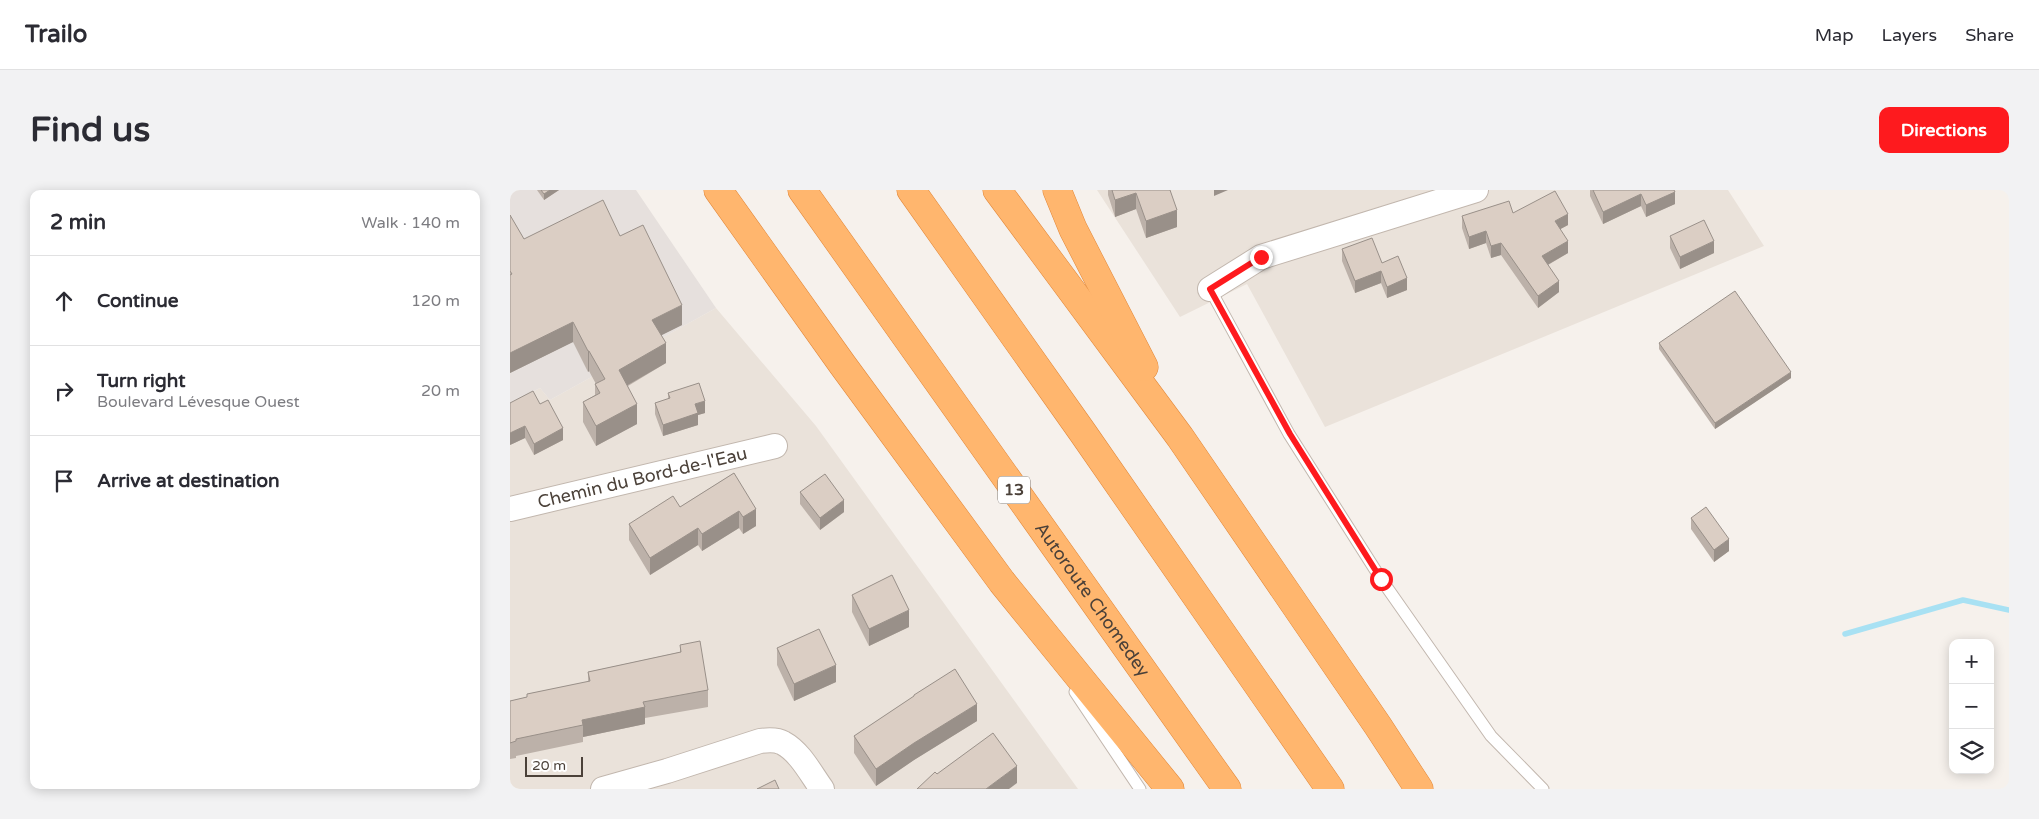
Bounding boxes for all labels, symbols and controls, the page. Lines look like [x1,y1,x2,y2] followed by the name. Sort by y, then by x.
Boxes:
[25,20,87,49] text: Trailo
[1815,24,1854,46] text: Map
[1882,24,1937,46] text: Layers
[1965,24,2014,46] text: Share
[1879,107,2009,153] button: Directions
[30,109,150,151] text: Find us
[50,210,106,235] text: 2 min
[361,213,460,233] text: Walk · 140 m
[1250,246,1273,269] route end
[50,287,78,315] icon: ahead
[97,290,179,312] text: Continue
[411,291,460,311] text: 120 m
[97,370,185,392] text: Turn right
[50,377,78,405] icon: right
[421,381,460,401] text: 20 m
[97,392,300,412] text: Boulevard Lévesque Ouest
[535,442,749,513] street label: Chemin du Bord-de-l'Eau
[50,467,78,495] icon: arrive
[97,470,280,492] text: Arrive at destination
[998,476,1030,504] road number: 13
[1030,518,1155,681] street label: Autoroute Chomedey
[1370,568,1393,591] route start
[1949,639,1994,774] map controls
[1949,639,1994,684] button: +
[1949,684,1994,729] button: −
[1949,729,1994,774] button: layers
[525,754,582,777] scale bar
[532,757,566,774] text: 20 m

